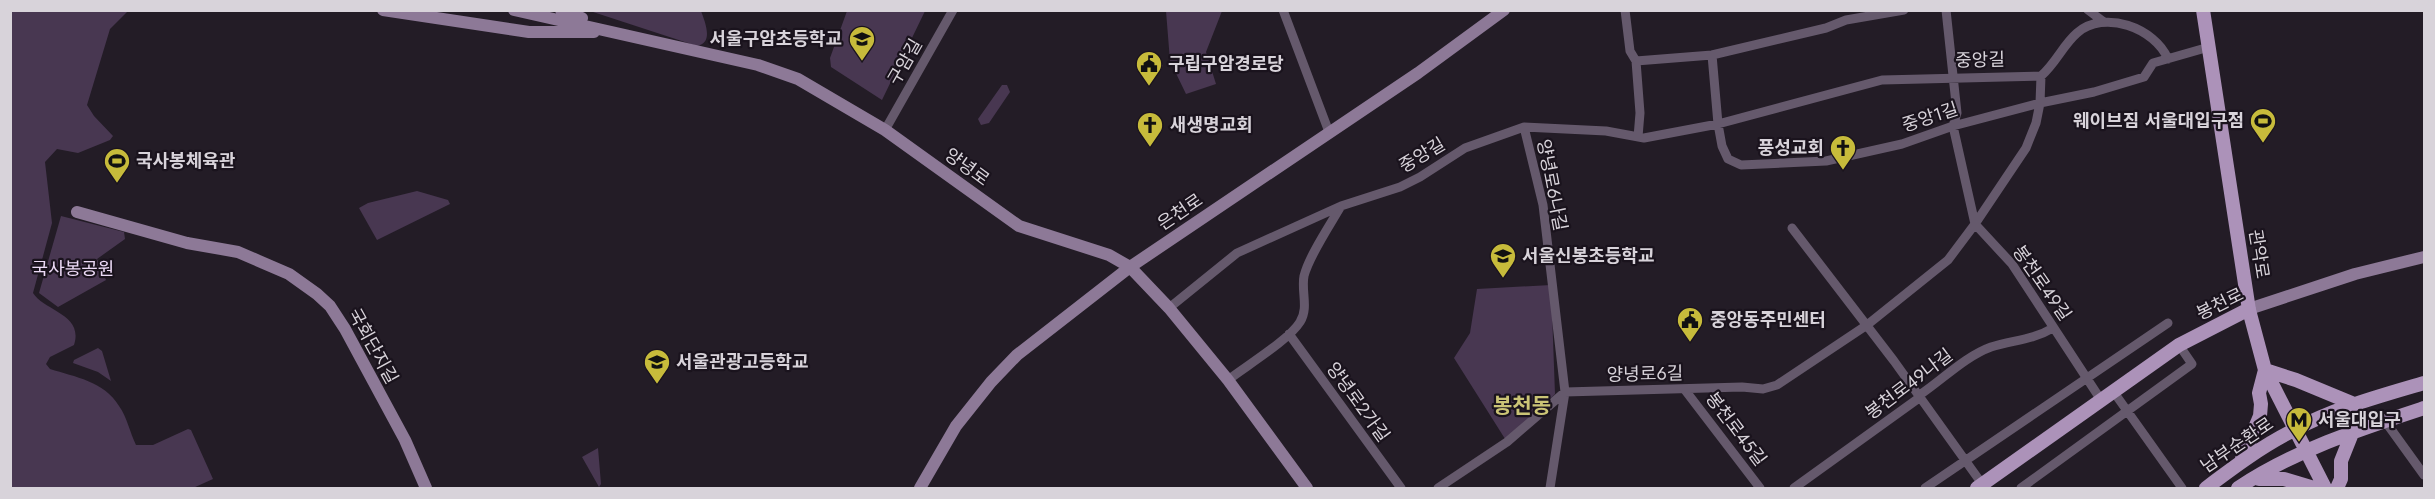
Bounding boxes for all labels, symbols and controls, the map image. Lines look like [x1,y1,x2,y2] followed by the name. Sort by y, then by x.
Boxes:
[847,24,877,62] school or university icon: 서울구암초등학교
[710,26,842,52] place label: 서울구암초등학교
[881,34,929,90] street label: 구암길
[1955,47,2005,73] street label: 중앙길
[1134,49,1164,87] public building icon: 구립구암경로당
[1168,51,1284,77] place label: 구립구암경로당
[1899,96,1961,138] street label: 중앙1길
[2248,106,2278,144] sports icon: 웨이브짐 서울대입구점
[2073,108,2244,134] place label: 웨이브짐 서울대입구점
[1135,110,1165,148] church icon: 새생명교회
[1170,112,1253,138] place label: 새생명교회
[1394,131,1450,179] street label: 중앙길
[1828,133,1858,171] church icon: 풍성교회
[1758,135,1824,161] place label: 풍성교회
[1530,137,1574,233] street label: 양녕로6나길
[939,142,995,192] street label: 양녕로
[102,146,132,184] sports icon: 국사봉체육관
[136,148,236,174] place label: 국사봉체육관
[1152,187,1208,237] street label: 은천로
[2242,227,2276,281] street label: 관악로
[2006,240,2078,326] street label: 봉천로49길
[1488,241,1518,279] school or university icon: 서울신봉초등학교
[1522,243,1654,269] place label: 서울신봉초등학교
[32,256,114,282] park label: 국사봉공원
[2192,281,2248,327] street label: 봉천로
[342,303,404,389] street label: 국회단지길
[1675,305,1705,343] public building icon: 중앙동주민센터
[1710,307,1826,333] place label: 중앙동주민센터
[1860,342,1958,426] street label: 봉천로49나길
[642,347,672,385] school or university icon: 서울관광고등학교
[676,349,808,375] place label: 서울관광고등학교
[1320,357,1396,447] street label: 양녕로2가길
[1606,360,1684,388] street label: 양녕로6길
[1699,386,1773,472] street label: 봉천로45길
[1493,391,1551,421] district label: 봉천동
[2284,405,2314,443] metro station icon: 서울대입구
[2318,407,2401,433] place label: 서울대입구
[2195,411,2279,479] street label: 남부순환로

